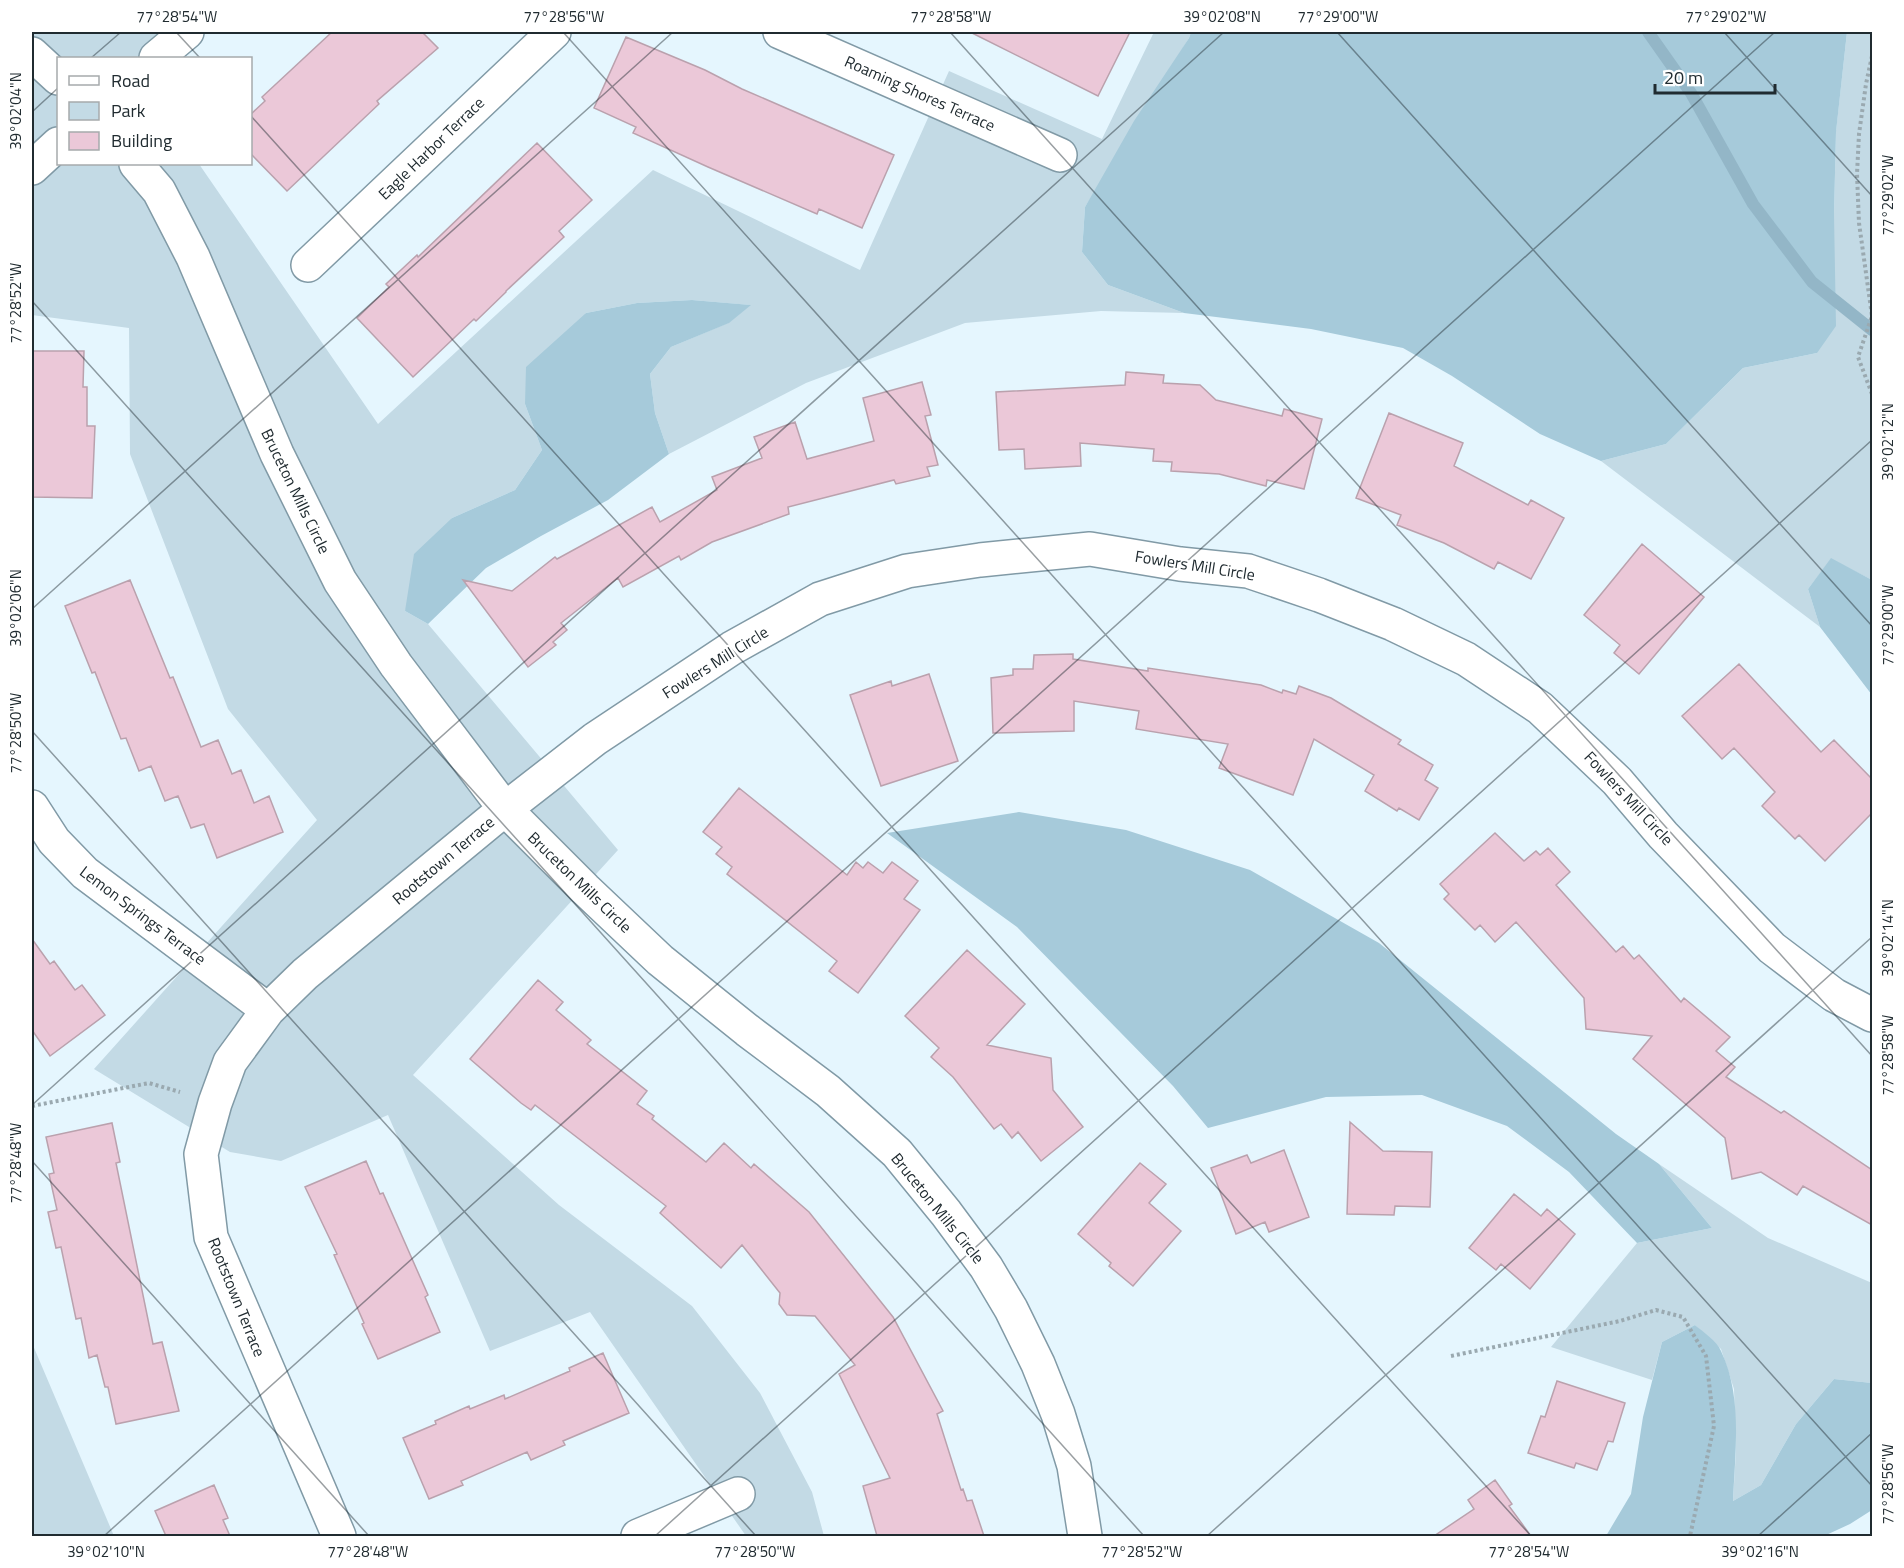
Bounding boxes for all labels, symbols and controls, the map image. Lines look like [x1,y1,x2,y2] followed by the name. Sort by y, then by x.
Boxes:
[137,5,217,28] text: 77°28'54"W
[524,5,604,28] text: 77°28'56"W
[911,5,991,28] text: 77°28'58"W
[1183,5,1261,28] text: 39°02'08"N
[1298,5,1378,28] text: 77°29'00"W
[1686,5,1766,28] text: 77°29'02"W
[841,49,999,137] street label: Roaming Shores Terrace
[57,57,252,165] legend
[1655,57,1775,95] scale bar
[1664,64,1703,91] text: 20 m
[111,67,150,94] text: Road
[4,72,27,150] text: 39°02'04"N
[372,91,490,205] street label: Eagle Harbor Terrace
[111,97,146,124] text: Park
[111,127,172,154] text: Building
[1876,155,1899,235] text: 77°29'02"W
[4,263,27,343] text: 77°28'52"W
[1876,403,1899,481] text: 39°02'12"N
[255,424,337,558] street label: Bruceton Mills Circle
[1133,544,1257,586] street label: Fowlers Mill Circle
[4,569,27,647] text: 39°02'06"N
[1876,585,1899,665] text: 77°29'00"W
[657,620,773,704] street label: Fowlers Mill Circle
[4,693,27,773] text: 77°28'50"W
[1579,746,1679,850] street label: Fowlers Mill Circle
[387,810,499,910] street label: Rootstown Terrace
[523,826,637,938] street label: Bruceton Mills Circle
[75,859,211,971] street label: Lemon Springs Terrace
[1876,899,1899,977] text: 39°02'14"N
[1876,1015,1899,1095] text: 77°28'58"W
[4,1123,27,1203] text: 77°28'48"W
[886,1147,990,1269] street label: Bruceton Mills Circle
[202,1234,272,1360] street label: Rootstown Terrace
[1876,1444,1899,1524] text: 77°28'56"W
[67,1540,145,1563] text: 39°02'10"N
[328,1540,408,1563] text: 77°28'48"W
[715,1540,795,1563] text: 77°28'50"W
[1102,1540,1182,1563] text: 77°28'52"W
[1489,1540,1569,1563] text: 77°28'54"W
[1721,1540,1799,1563] text: 39°02'16"N

